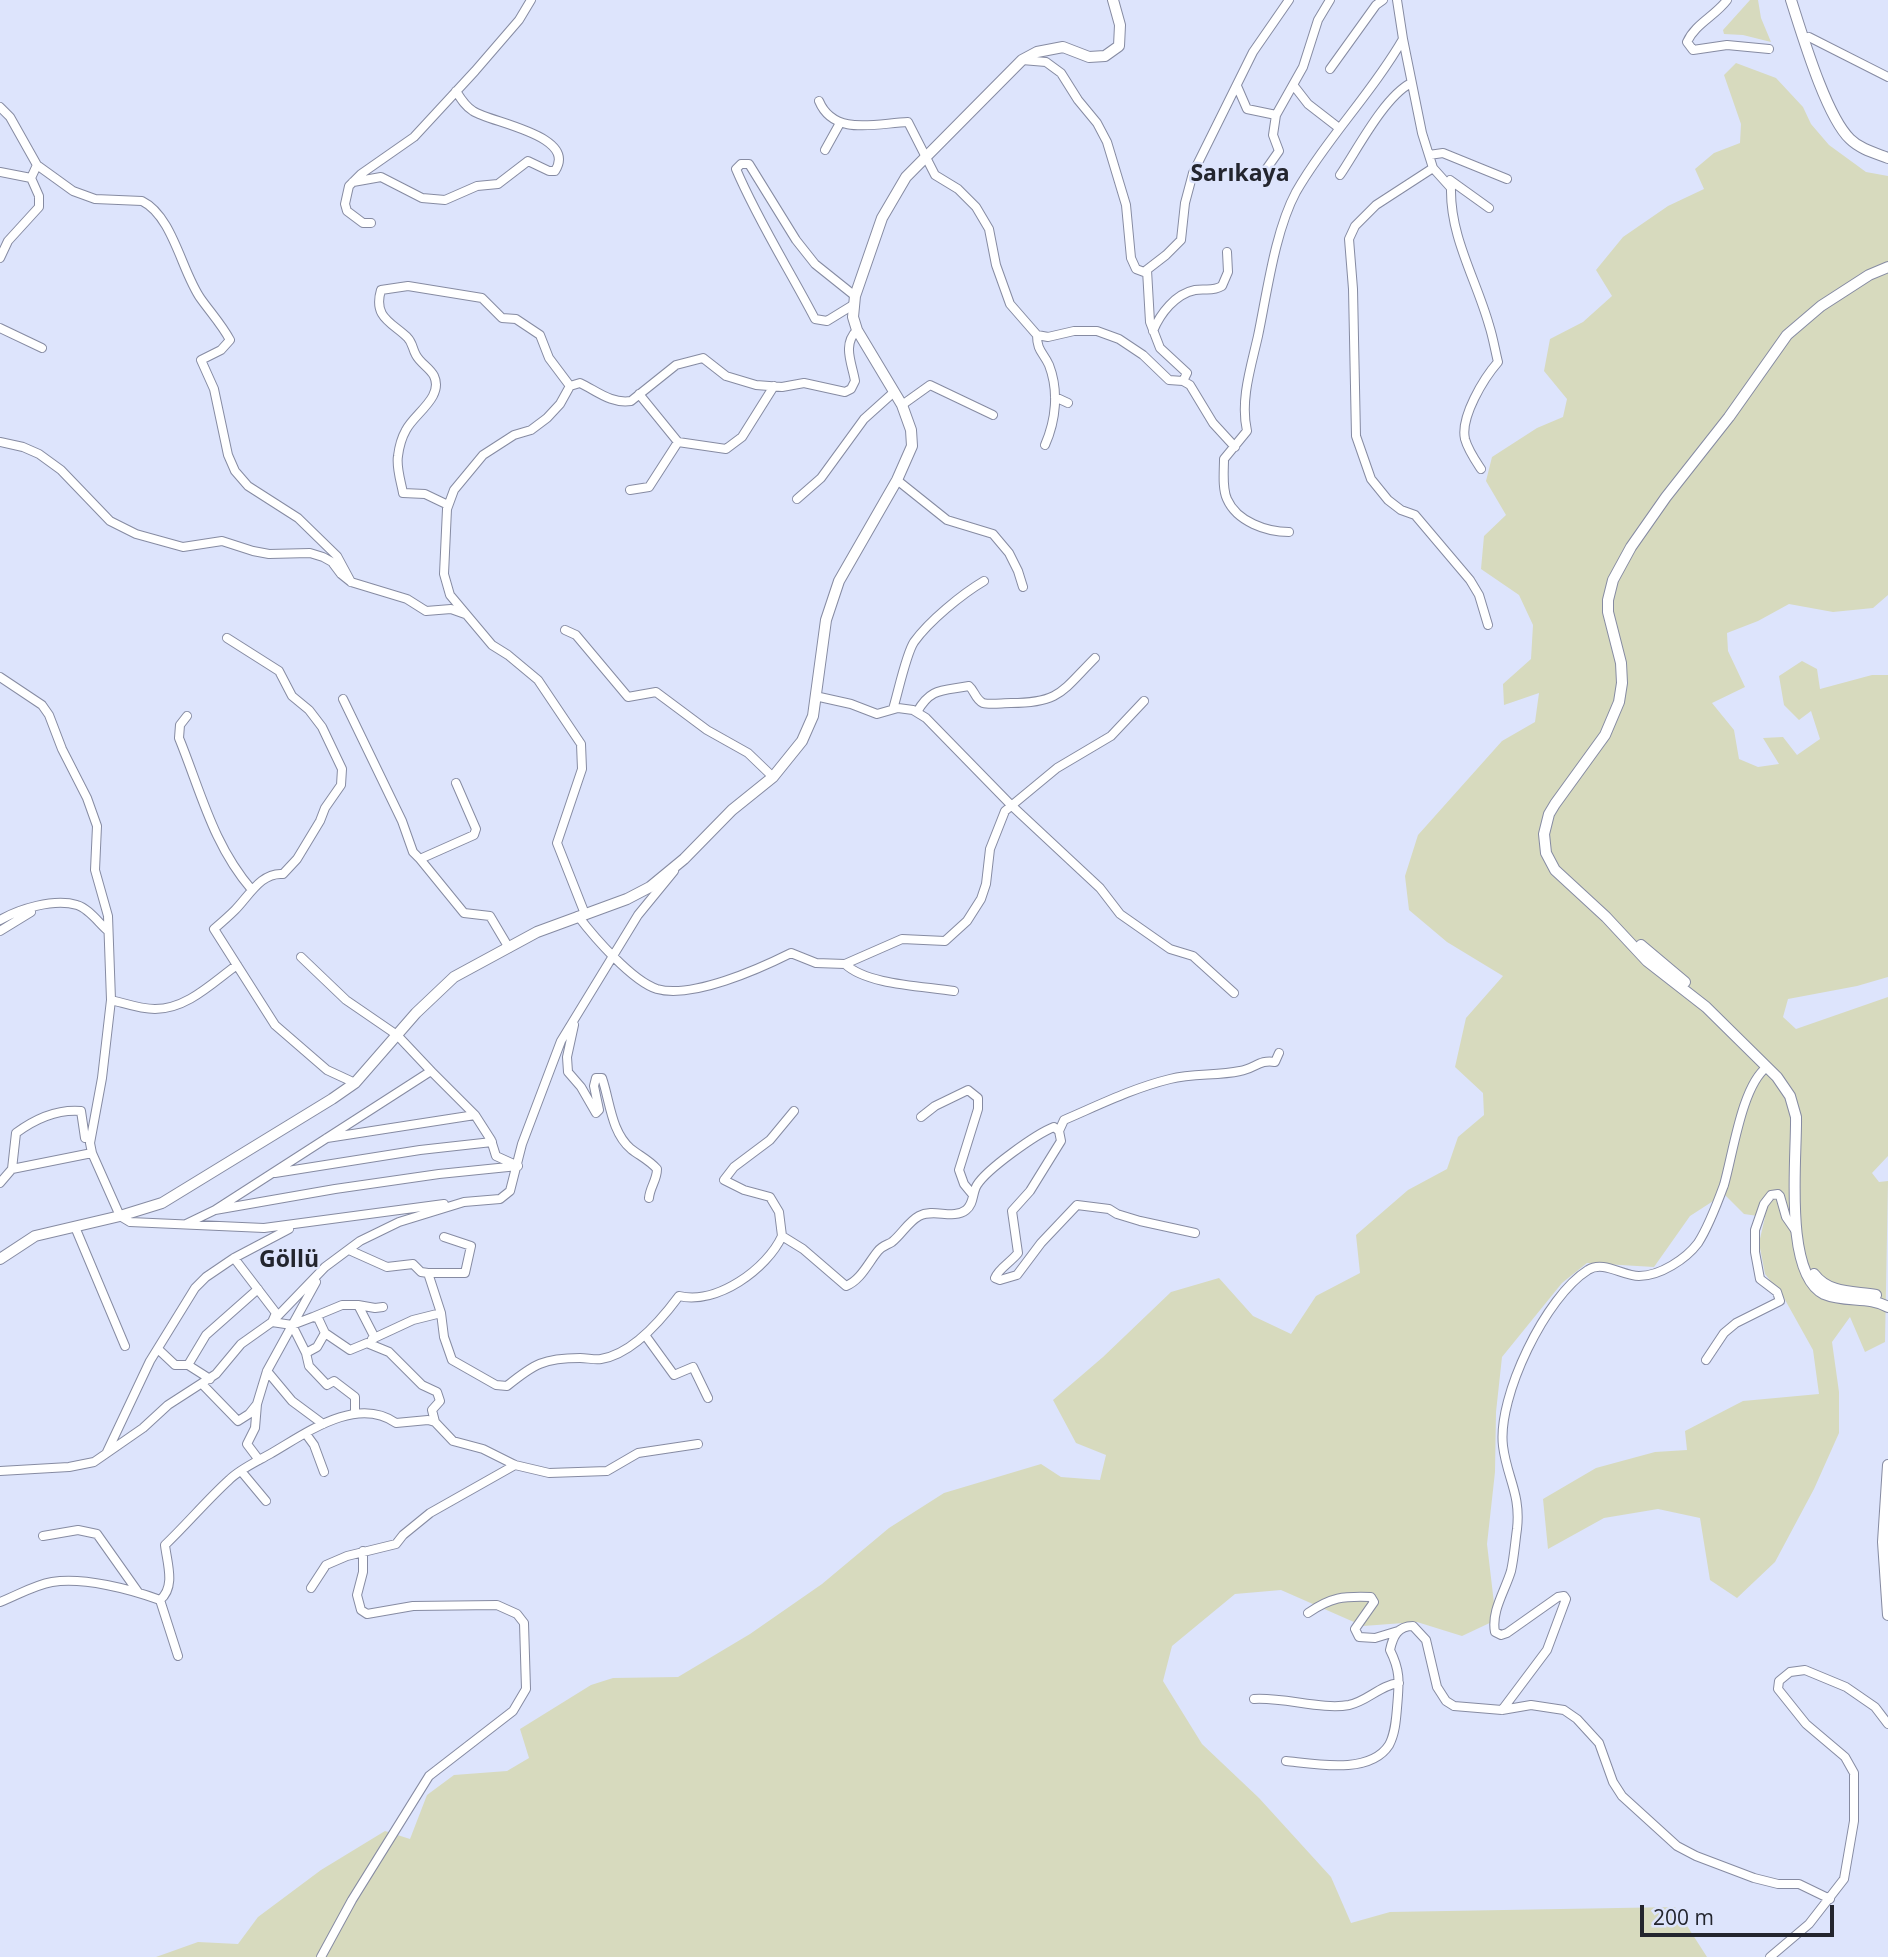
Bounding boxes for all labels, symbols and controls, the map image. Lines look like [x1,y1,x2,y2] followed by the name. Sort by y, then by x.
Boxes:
[1190,160,1290,188] district label: Sarıkaya
[259,1246,319,1274] district label: Göllü
[1643,1890,1837,1934] scale bar
[1653,1903,1714,1931] text: 200 m

